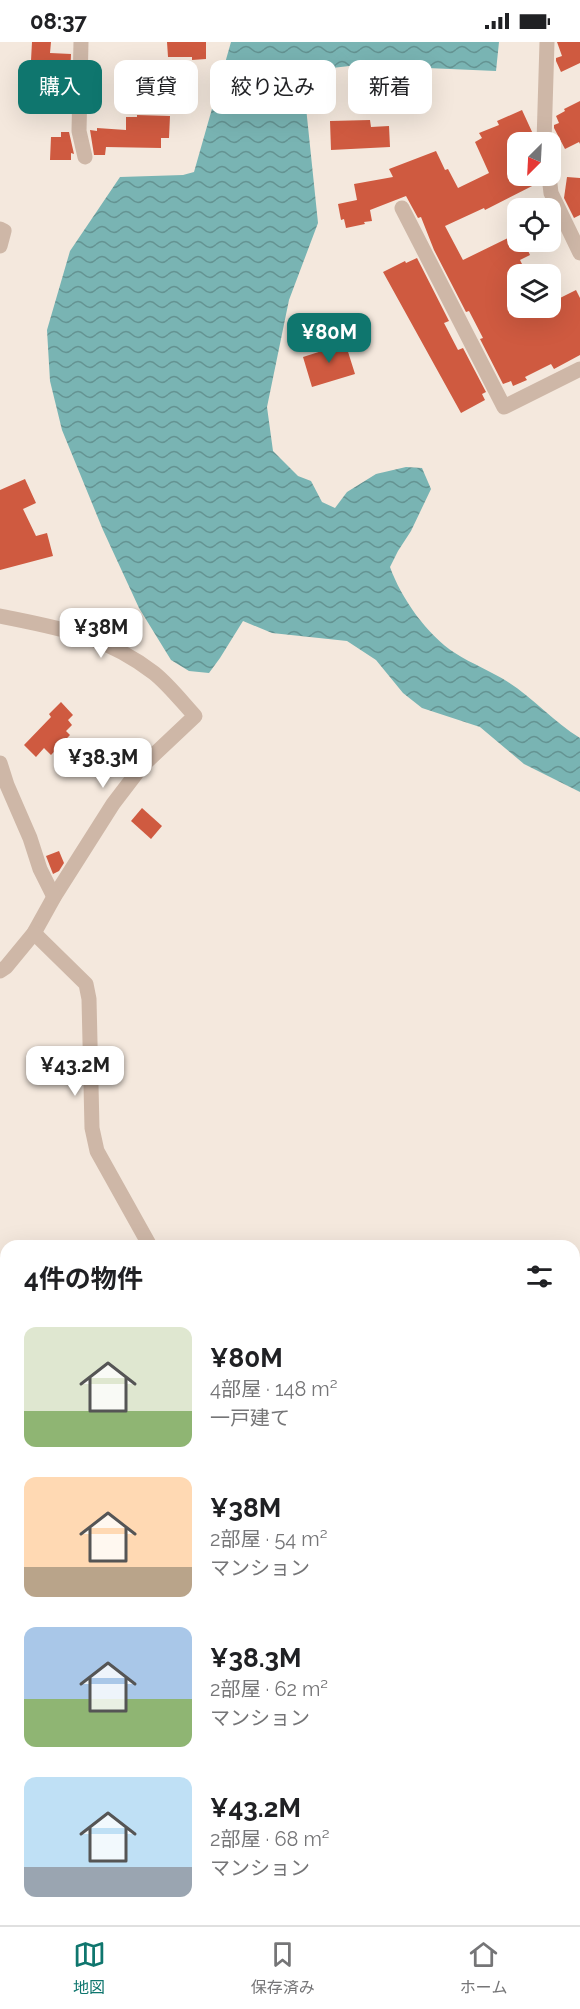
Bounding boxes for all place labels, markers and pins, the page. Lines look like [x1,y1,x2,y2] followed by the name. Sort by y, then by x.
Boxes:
[293,313,365,364] pin: ¥80M
[65,608,137,659] pin: ¥38M
[54,738,152,789] pin: ¥38.3M
[26,1046,124,1097] pin: ¥43.2M

